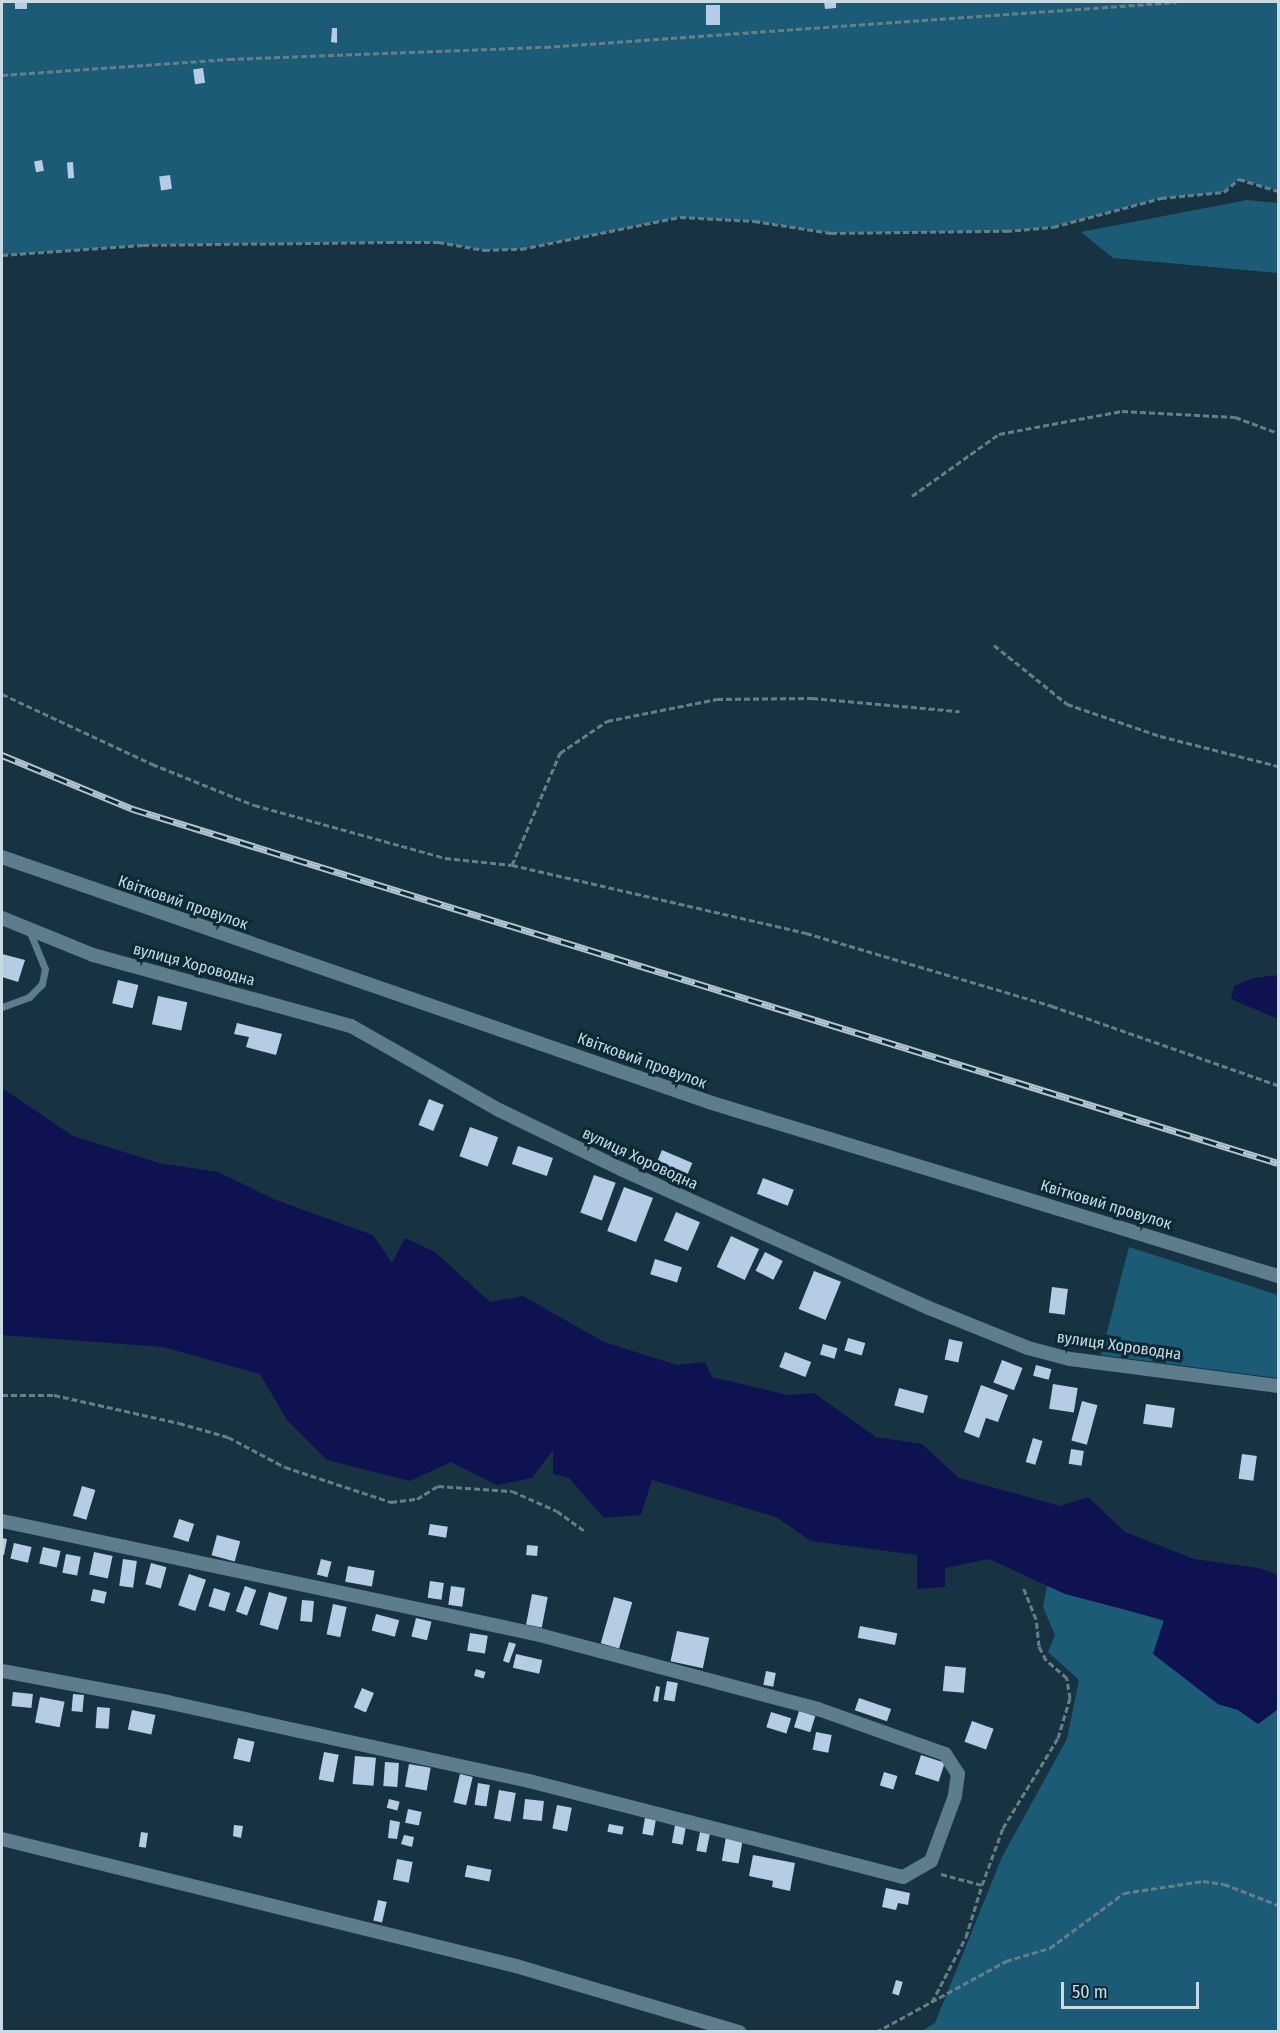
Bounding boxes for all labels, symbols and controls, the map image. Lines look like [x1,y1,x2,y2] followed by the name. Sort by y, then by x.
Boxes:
[115,872,251,934] street label: Квітковий провулок
[131,940,257,990] street label: вулиця Хороводна
[575,1029,709,1093] street label: Квітковий провулок
[579,1124,701,1194] street label: вулиця Хороводна
[1038,1176,1174,1234] street label: Квітковий провулок
[1056,1328,1182,1364] street label: вулиця Хороводна
[1064,1970,1202,2008] scale bar
[1072,1981,1108,2003] text: 50 m

